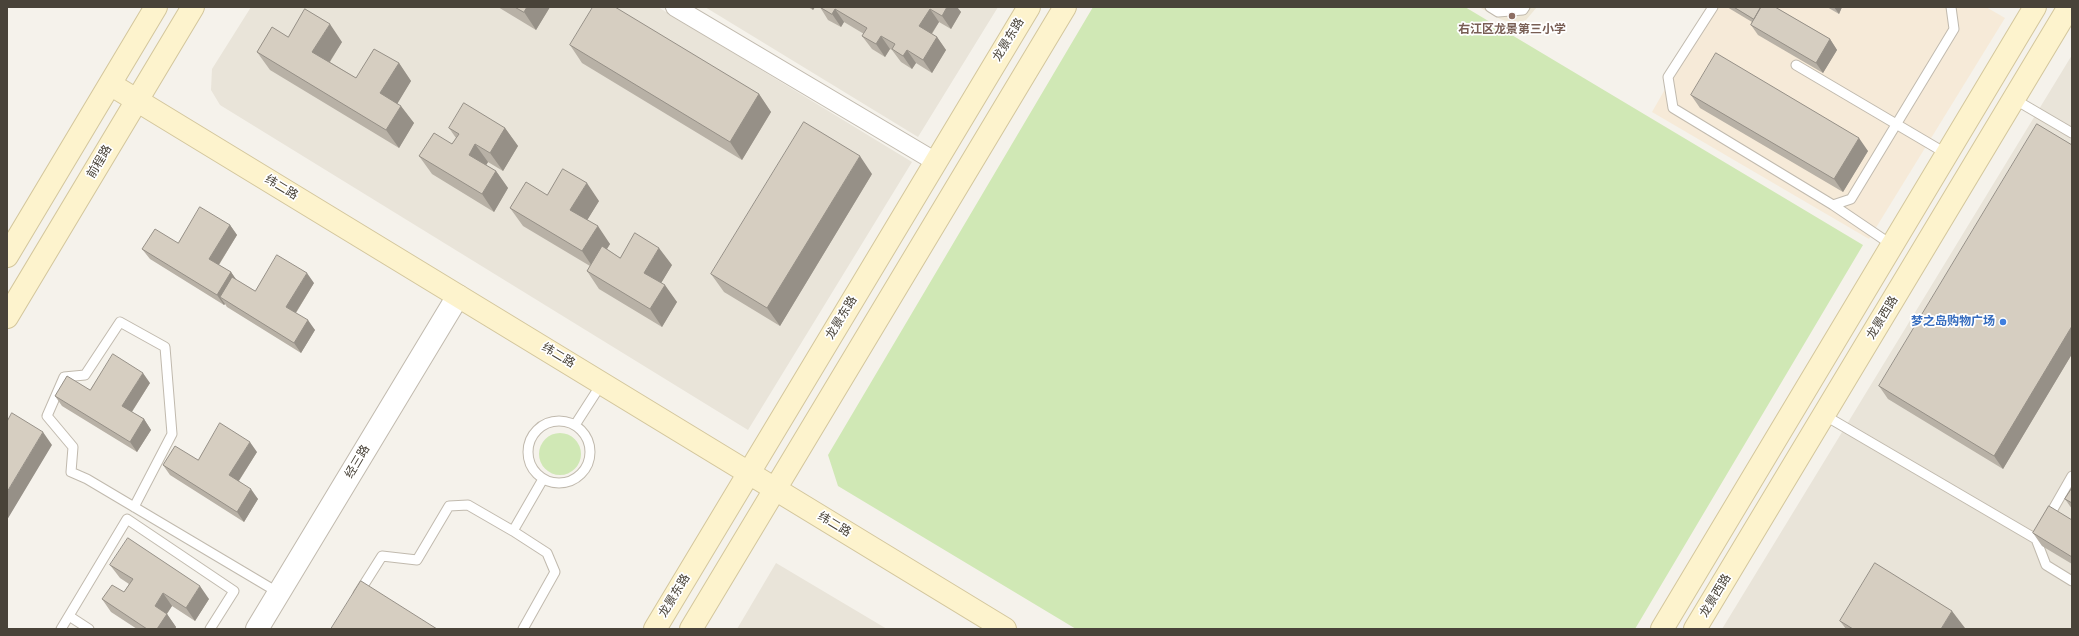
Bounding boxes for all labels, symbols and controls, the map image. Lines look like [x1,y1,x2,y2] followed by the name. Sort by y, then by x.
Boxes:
[1507,11,1517,21] marker: 右江区龙景第三小学
[990,16,1028,64] street label: 龙景东路
[1458,23,1566,37] place label: 右江区龙景第三小学
[85,143,115,181] street label: 前程路
[262,173,300,203] street label: 纬二路
[823,294,861,342] street label: 龙景东路
[1864,294,1902,342] street label: 龙景西路
[1911,315,1995,329] place label: 梦之岛购物广场
[1998,317,2008,327] marker: 梦之岛购物广场
[539,341,577,371] street label: 纬二路
[343,443,373,481] street label: 经三路
[815,510,853,540] street label: 纬二路
[656,572,694,620] street label: 龙景东路
[1697,572,1735,620] street label: 龙景西路

